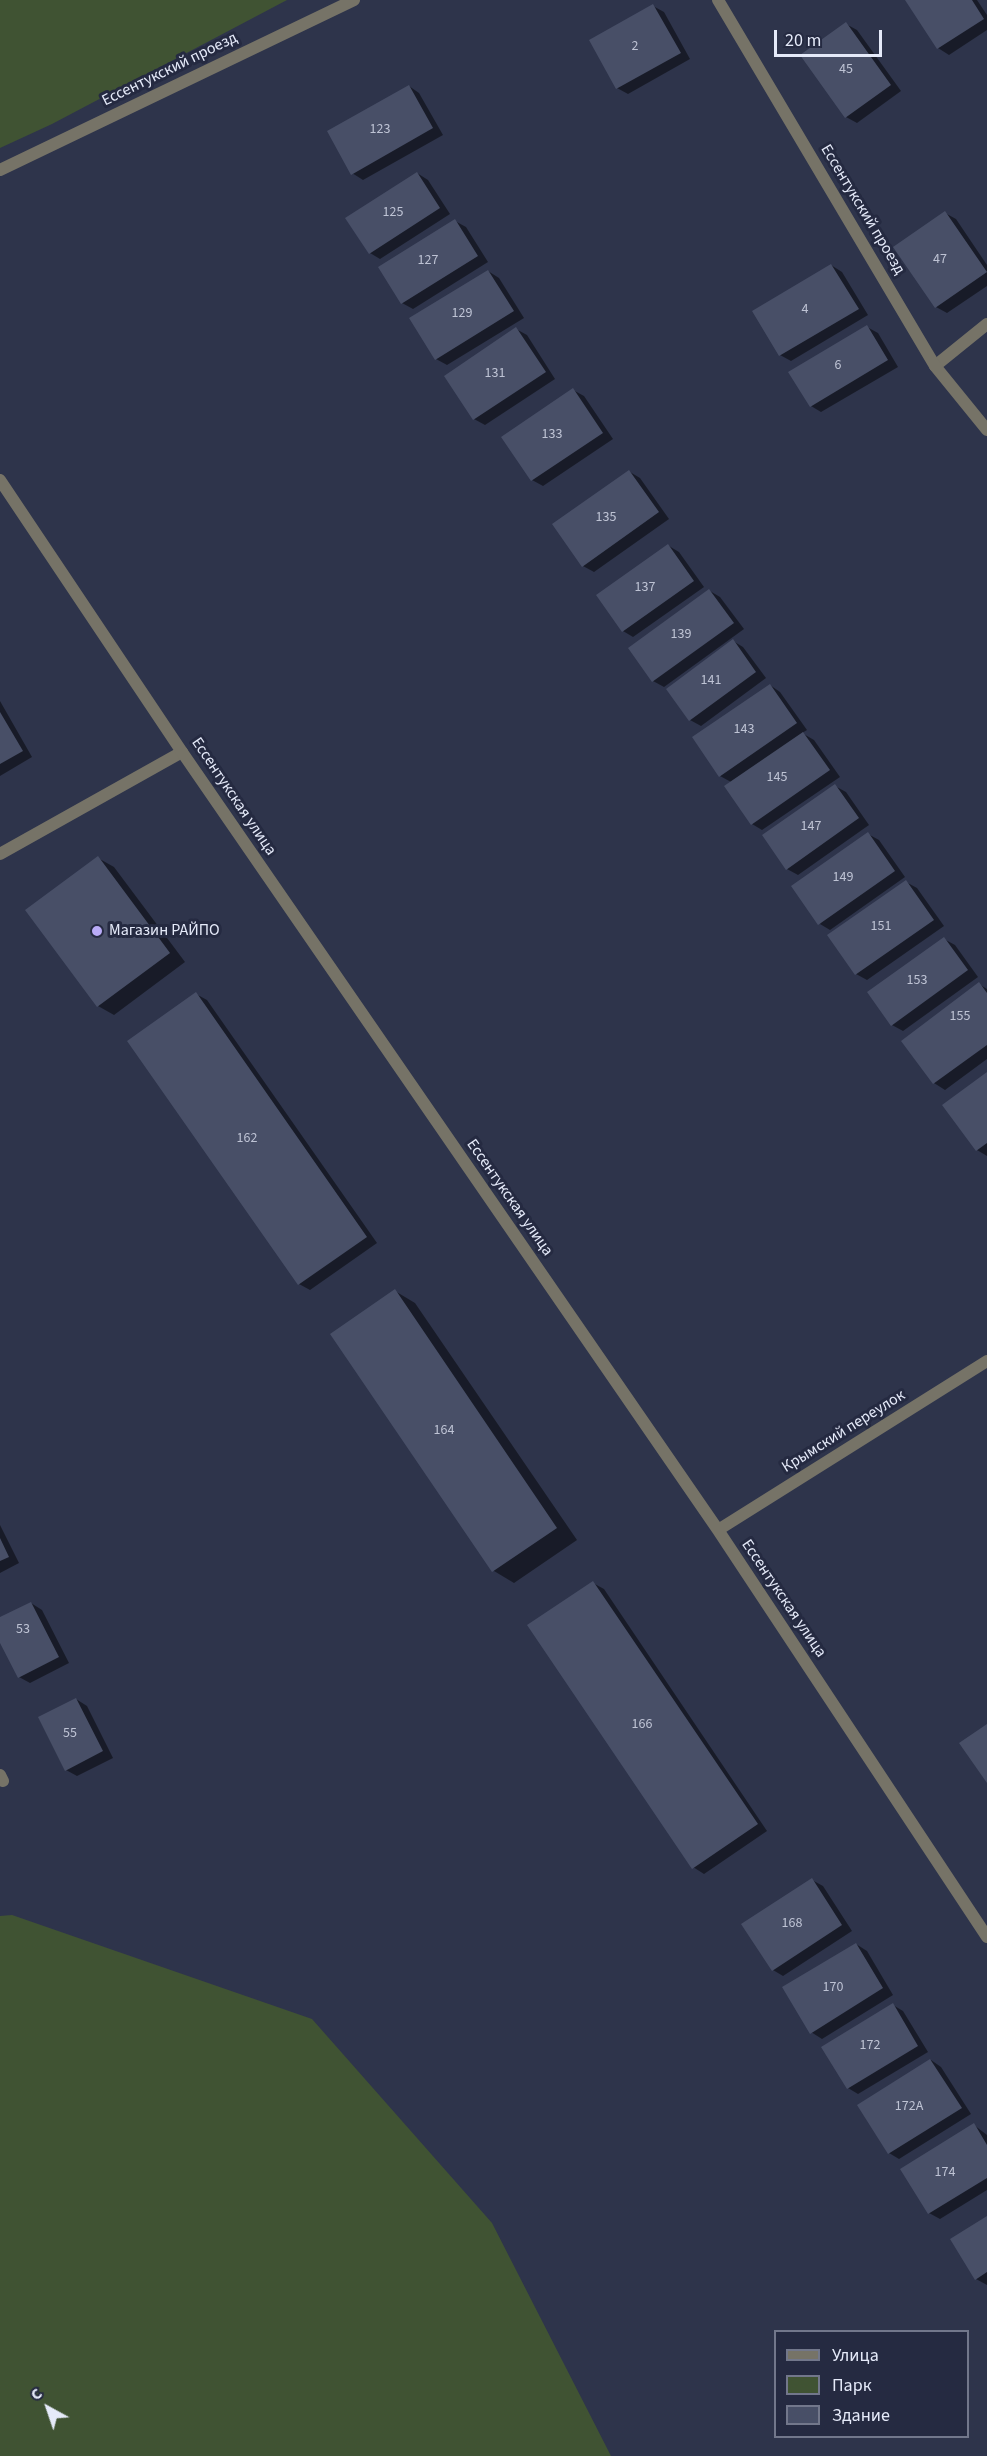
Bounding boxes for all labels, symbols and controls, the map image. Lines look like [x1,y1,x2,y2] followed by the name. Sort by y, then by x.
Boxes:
[777,18,885,56] scale bar
[785,28,821,53] text: 20 m
[99,29,241,111] street label: Ессентукский проезд
[632,39,638,55] house number: 2
[839,62,853,78] house number: 45
[370,122,390,138] house number: 123
[816,142,908,278] street label: Ессентукский проезд
[383,205,403,221] house number: 125
[933,252,947,268] house number: 47
[418,253,438,269] house number: 127
[802,302,808,318] house number: 4
[452,306,472,322] house number: 129
[835,358,841,374] house number: 6
[485,366,505,382] house number: 131
[542,427,562,443] house number: 133
[596,510,616,526] house number: 135
[635,580,655,596] house number: 137
[671,627,691,643] house number: 139
[701,673,721,689] house number: 141
[734,722,754,738] house number: 143
[186,734,280,860] street label: Ессентукская улица
[767,770,787,786] house number: 145
[801,819,821,835] house number: 147
[833,870,853,886] house number: 149
[871,919,891,935] house number: 151
[109,921,220,941] place label: Магазин РАЙПО
[90,924,104,938] marker: Магазин РАЙПО
[907,973,927,989] house number: 153
[950,1009,970,1025] house number: 155
[237,1131,257,1147] house number: 162
[462,1136,556,1260] street label: Ессентукская улица
[779,1386,909,1478] street label: Крымский переулок
[434,1423,454,1439] house number: 164
[736,1536,830,1662] street label: Ессентукская улица
[16,1622,30,1638] house number: 53
[632,1717,652,1733] house number: 166
[63,1726,77,1742] house number: 55
[782,1916,802,1932] house number: 168
[823,1980,843,1996] house number: 170
[860,2038,880,2054] house number: 172
[895,2099,923,2115] house number: 172А
[935,2165,955,2181] house number: 174
[774,2330,969,2438] legend
[832,2343,879,2368] text: Улица
[832,2373,872,2398] text: Парк
[18,2378,78,2438] north arrow
[26,2383,47,2406] text: С
[832,2403,890,2428] text: Здание

